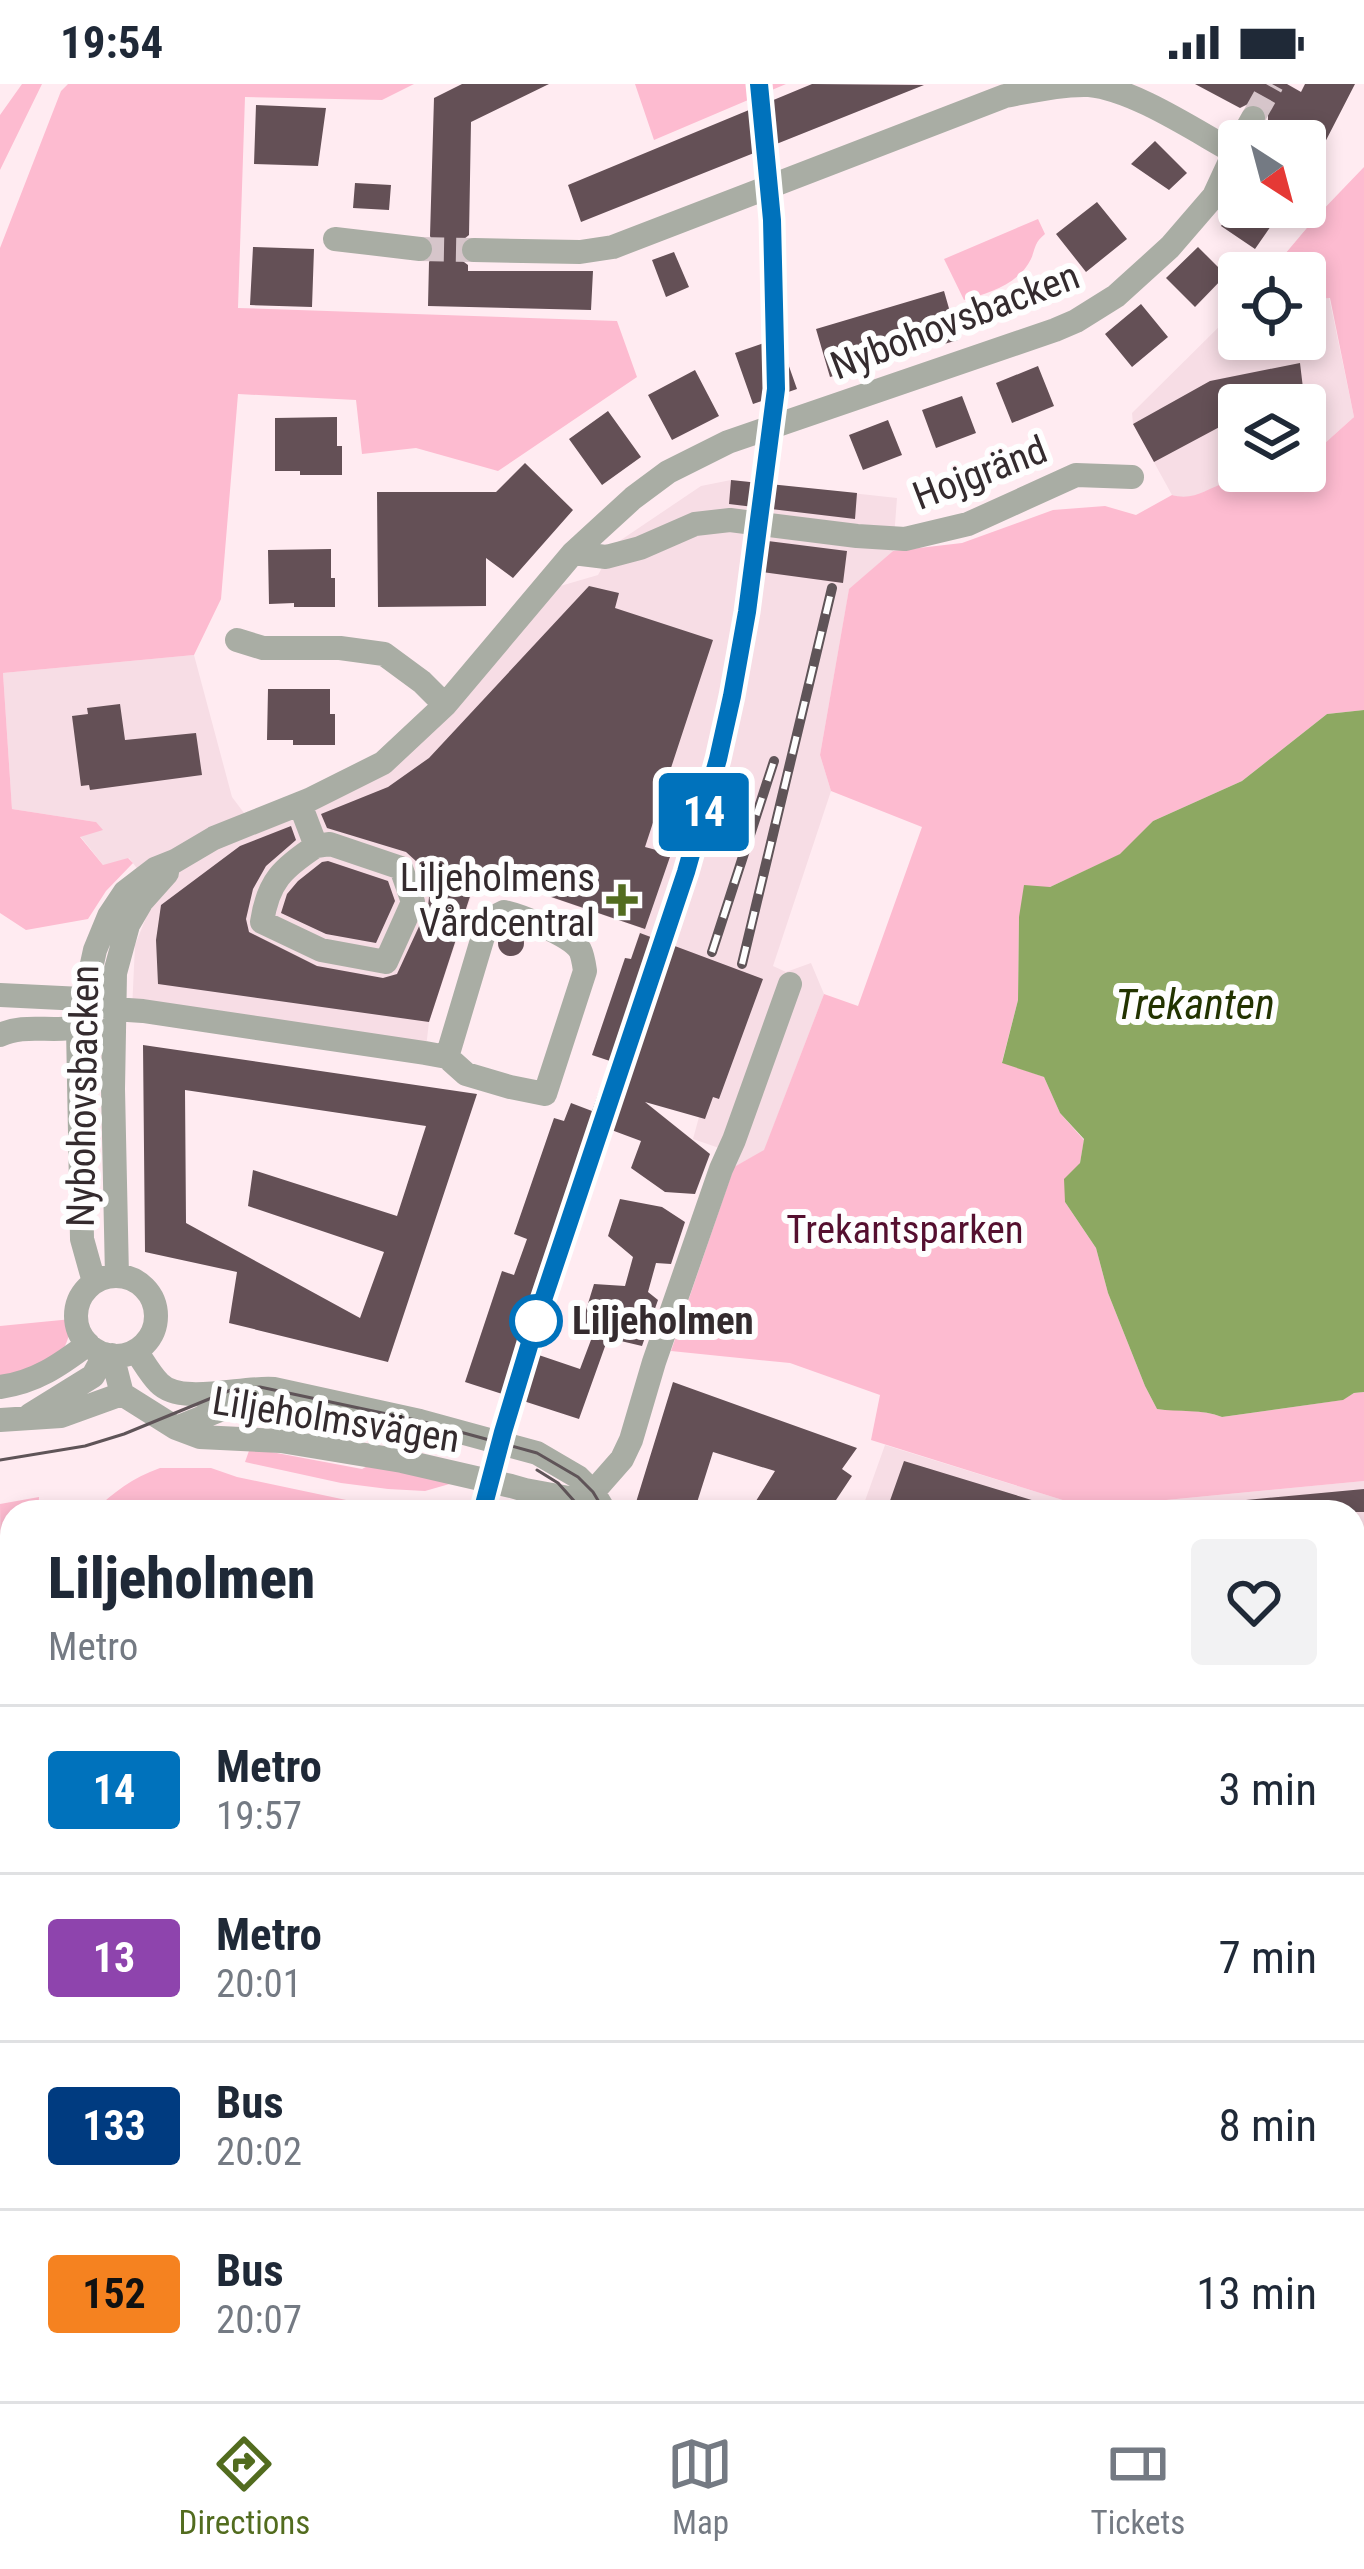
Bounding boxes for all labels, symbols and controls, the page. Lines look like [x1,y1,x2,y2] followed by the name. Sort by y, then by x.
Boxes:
[60,16,163,69] text: 19:54
[1218,120,1326,228] north arrow
[1218,120,1326,492] map controls
[1218,252,1326,360] button: locate
[824,253,1086,389] street label: Nybohovsbacken
[1218,384,1326,492] button: layers
[907,426,1053,520] street label: Hojgränd
[650,773,758,851] line badge: 14
[683,787,725,836] text: 14
[400,855,595,946] place label: Liljeholmens Vårdcentral
[606,884,638,916] marker: Liljeholmens Vårdcentral
[58,965,108,1227] street label: Nybohovsbacken
[1115,980,1275,1029] water label: Trekanten
[786,1207,1024,1253] park label: Trekantsparken
[511,1296,561,1346] marker: Liljeholmen
[572,1298,754,1344] place label: Liljeholmen
[209,1378,463,1462] street label: Liljeholmsvägen
[1191,1539,1317,1665] button: heart
[48,1545,315,1612] text: Liljeholmen
[48,1624,138,1670] text: Metro
[216,1740,322,1793] text: Metro
[1218,1763,1317,1816] text: 3 min
[93,1765,135,1814] text: 14
[216,1793,302,1839] text: 19:57
[216,1908,322,1961] text: Metro
[1218,1931,1317,1984] text: 7 min
[93,1933,135,1982] text: 13
[216,1961,302,2007] text: 20:01
[216,2076,284,2129] text: Bus
[1218,2099,1317,2152] text: 8 min
[82,2101,146,2150] text: 133
[216,2129,302,2175] text: 20:02
[216,2244,284,2297] text: Bus
[1196,2267,1317,2320] text: 13 min
[82,2269,146,2318] text: 152
[216,2297,302,2343] text: 20:07
[179,2431,310,2542] tab: Directions
[667,2431,733,2542] tab: Map
[1091,2431,1185,2542] tab: Tickets

